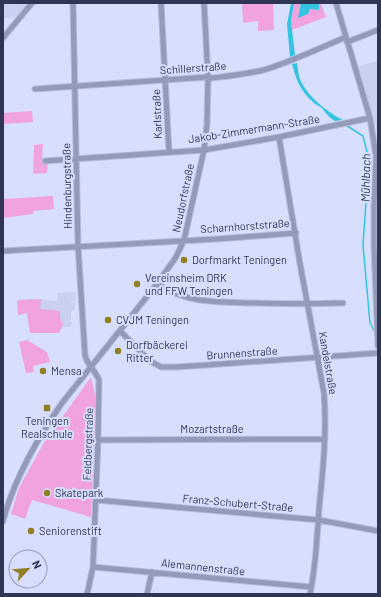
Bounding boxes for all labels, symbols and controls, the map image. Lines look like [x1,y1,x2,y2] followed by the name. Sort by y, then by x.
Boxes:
[159,59,227,76] street label: Schillerstraße
[149,89,164,139] street label: Karlstraße
[187,112,321,145] street label: Jakob-Zimmermann-Straße
[59,143,74,229] street label: Hindenburgstraße
[358,154,372,202] water label: Mühlbach
[169,162,196,233] street label: Neudorfstraße
[200,216,290,235] street label: Scharnhorststraße
[192,253,287,266] place label: Dorfmarkt Teningen
[179,255,189,265] marker: Dorfmarkt Teningen
[145,271,233,297] place label: Vereinsheim DRK und FFW Teningen
[132,279,142,289] marker: Vereinsheim DRK und FFW Teningen
[116,313,189,326] place label: CVJM Teningen
[103,315,113,325] marker: CVJM Teningen
[317,331,340,395] street label: Kandelstraße
[126,338,188,364] place label: Dorfbäckerei Ritter
[206,344,278,361] street label: Brunnenstraße
[113,346,123,356] marker: Dorfbäckerei Ritter
[51,364,82,377] place label: Mensa
[38,366,48,376] marker: Mensa
[42,403,52,413] marker: Teningen Realschule
[80,407,95,480] street label: Feldbergstraße
[21,414,73,440] place label: Teningen Realschule
[180,422,244,435] street label: Mozartstraße
[55,486,104,499] place label: Skatepark
[42,488,52,498] marker: Skatepark
[182,491,294,514] street label: Franz-Schubert-Straße
[39,524,102,537] place label: Seniorenstift
[26,526,36,536] marker: Seniorenstift
[8,549,48,589] north arrow
[160,556,246,577] street label: Alemannenstraße
[30,558,45,571] text: N

